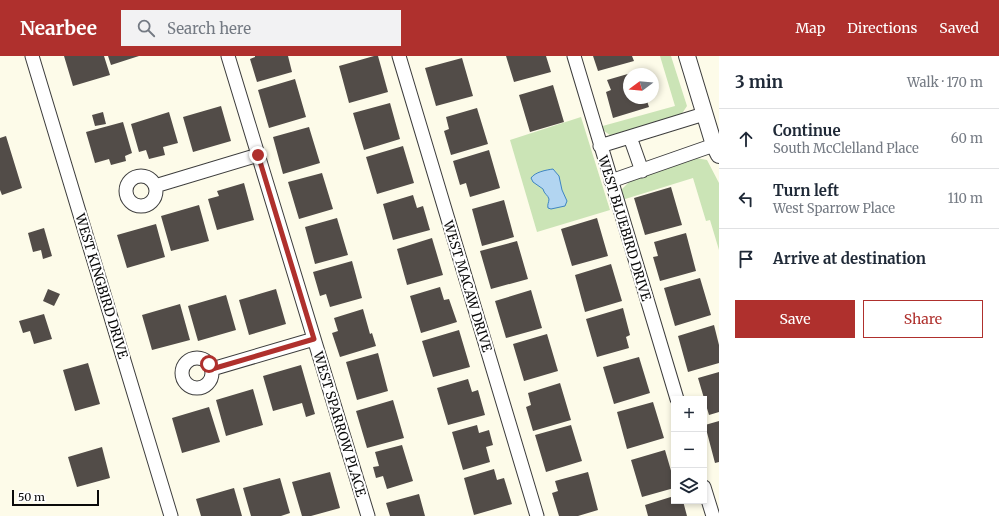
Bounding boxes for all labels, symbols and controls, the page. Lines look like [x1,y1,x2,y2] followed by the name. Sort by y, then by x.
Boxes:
[121,10,401,46] search box
[20,16,97,40] text: Nearbee
[135,17,157,39] icon: search
[167,19,251,38] text: Search here
[795,19,825,37] text: Map
[847,19,917,37] text: Directions
[939,19,979,37] text: Saved
[623,68,659,104] north arrow
[735,71,783,93] text: 3 min
[907,74,983,91] text: Walk · 170 m
[773,121,841,140] text: Continue
[735,128,757,150] icon: ahead
[951,130,983,147] text: 60 m
[773,140,919,157] text: South McClelland Place
[249,146,267,164] route end
[594,152,655,304] street label: WEST BLUEBIRD DRIVE
[773,181,839,200] text: Turn left
[735,188,757,210] icon: left
[948,190,983,207] text: 110 m
[773,200,895,217] text: West Sparrow Place
[71,211,132,361] street label: WEST KINGBIRD DRIVE
[439,217,496,355] street label: WEST MACAW DRIVE
[735,248,757,270] icon: arrive
[773,249,926,268] text: Arrive at destination
[735,300,855,338] button: Save
[863,300,983,338] button: Share
[309,349,370,499] street label: WEST SPARROW PLACE
[200,355,218,373] route start
[671,396,707,504] map controls
[671,396,707,432] button: +
[671,432,707,468] button: −
[671,468,707,504] button: layers
[12,488,99,507] scale bar
[18,490,45,504] text: 50 m

